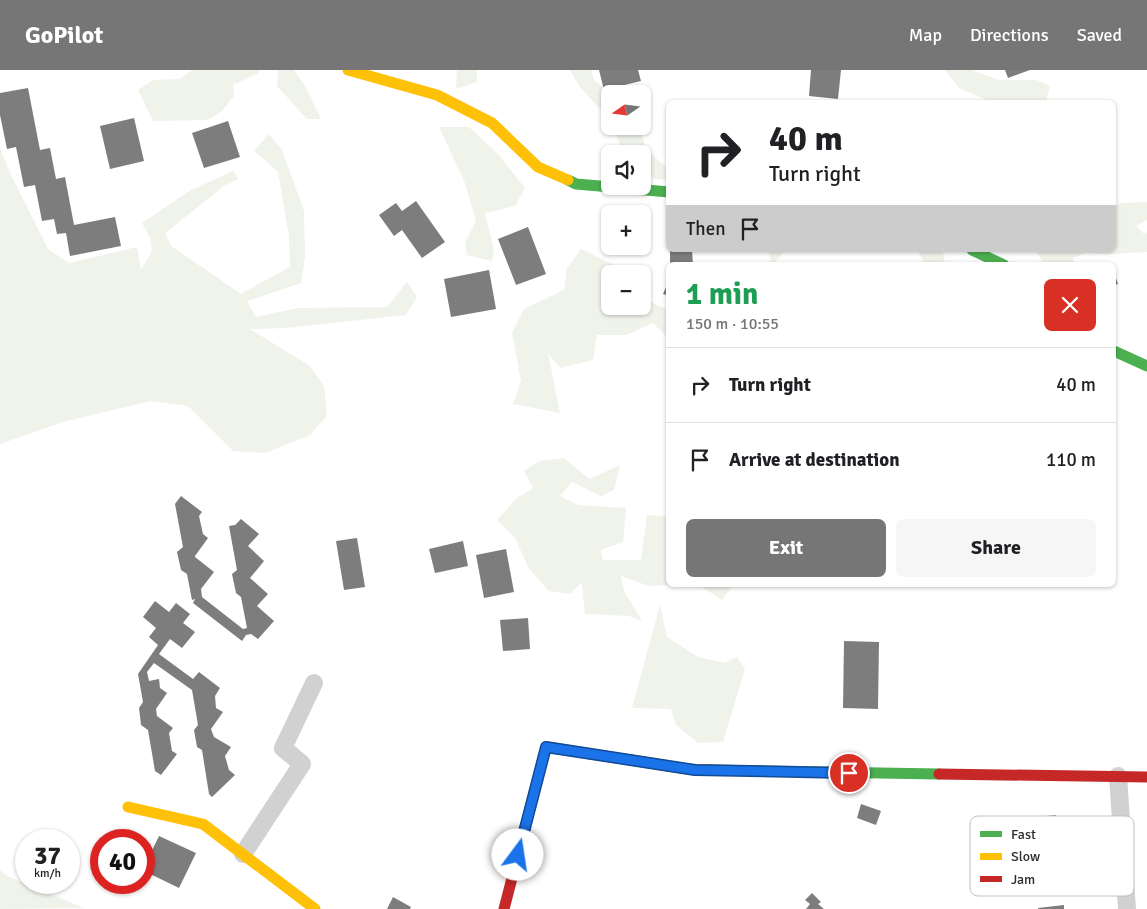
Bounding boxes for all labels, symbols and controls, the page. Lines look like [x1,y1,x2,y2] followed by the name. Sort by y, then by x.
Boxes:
[25,20,103,50] text: GoPilot
[909,24,942,46] text: Map
[970,24,1049,46] text: Directions
[1077,24,1122,46] text: Saved
[601,85,651,135] north arrow
[601,85,651,315] map controls
[769,117,843,160] text: 40 m
[686,120,751,185] icon: right
[601,145,651,195] button: sound
[769,160,861,187] text: Turn right
[601,205,651,255] button: +
[736,215,764,243] icon: arrive
[686,217,726,241] text: Then
[601,265,651,315] button: −
[686,276,758,313] text: 1 min
[1044,279,1096,331] button: close
[686,314,779,334] text: 150 m · 10:55
[686,371,714,399] icon: right
[729,373,811,397] text: Turn right
[1056,373,1096,397] text: 40 m
[686,446,714,474] icon: arrive
[729,448,900,472] text: Arrive at destination
[1046,448,1096,472] text: 110 m
[686,519,886,577] button: Exit
[896,519,1096,577] button: Share
[828,752,870,794] pin
[835,759,863,787] icon: arrive
[970,816,1134,896] legend
[1011,826,1036,843] text: Fast
[491,828,543,880] position arrow
[90,829,155,894] speed limit sign: 40
[34,840,61,871] text: 37
[1011,848,1040,865] text: Slow
[34,866,61,881] text: km/h
[1011,871,1035,888] text: Jam

